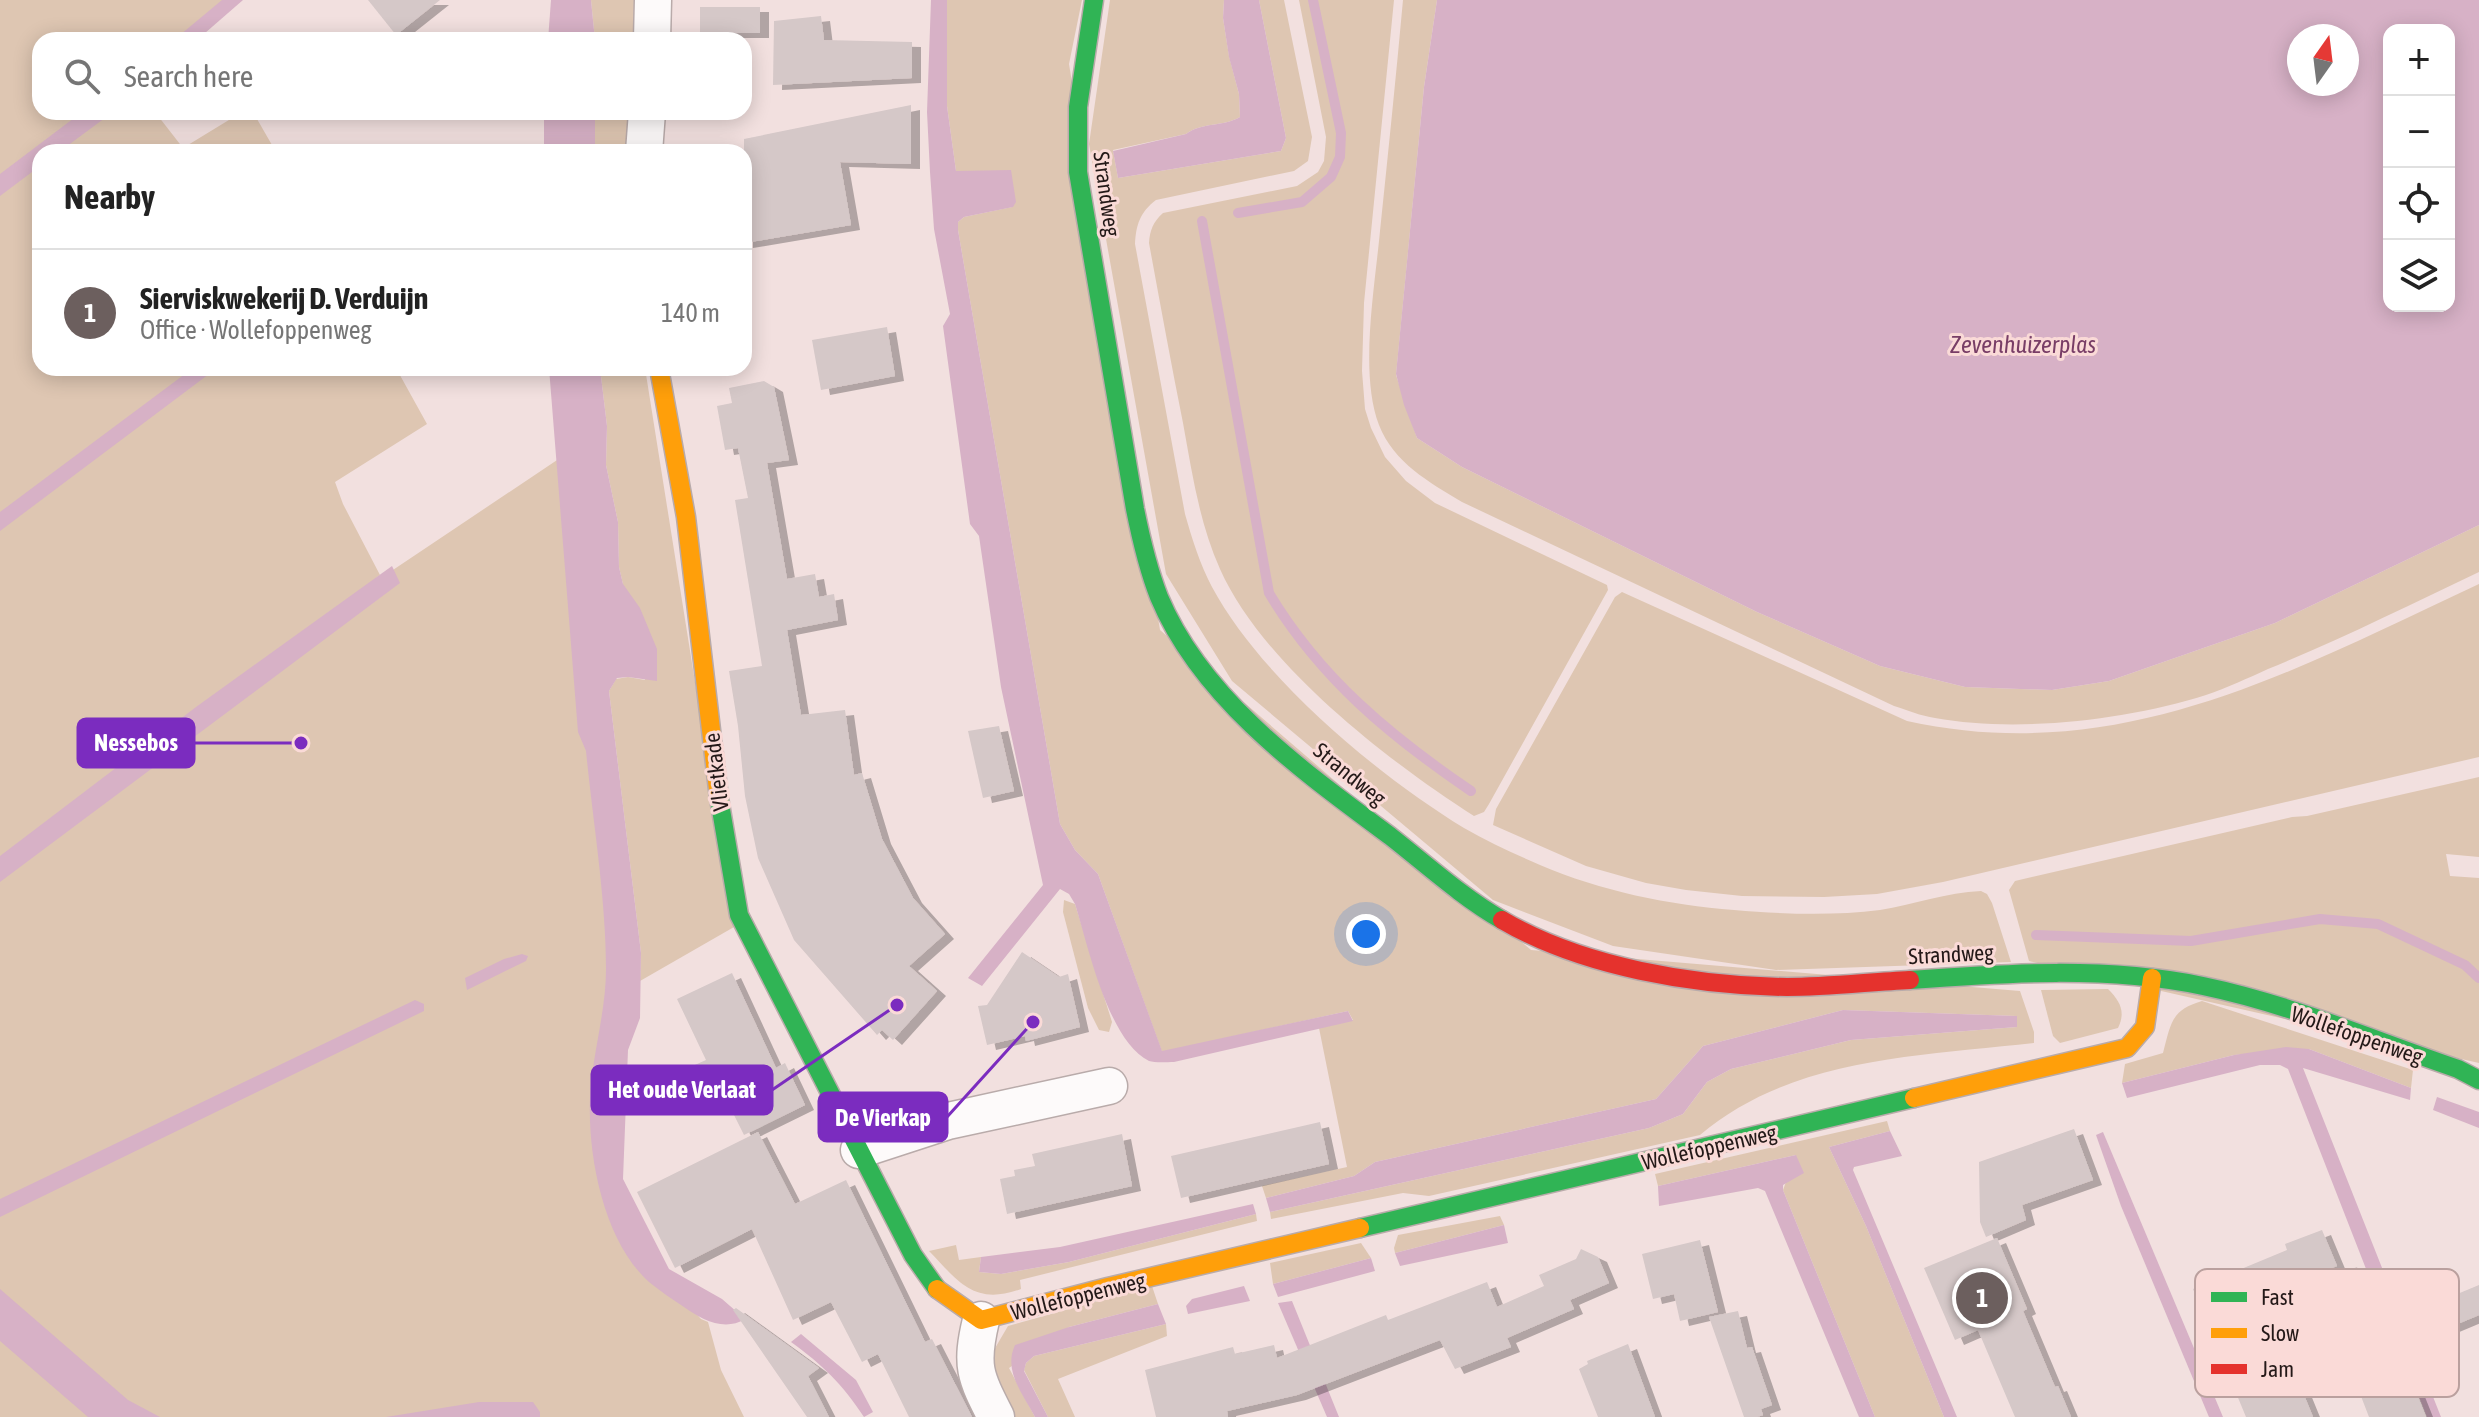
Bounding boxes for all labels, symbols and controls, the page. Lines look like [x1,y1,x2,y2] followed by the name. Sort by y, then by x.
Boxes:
[2287,24,2359,96] north arrow
[2383,24,2455,312] map controls
[2383,24,2455,96] button: +
[32,32,752,120] search box
[60,54,104,98] icon: search
[124,59,253,93] text: Search here
[2383,96,2455,168] button: −
[1088,150,1126,239] street label: Strandweg
[2383,168,2455,240] button: locate
[64,177,155,216] text: Nearby
[2383,240,2455,312] button: layers
[140,281,428,315] text: Sierviskwekerij D. Verduijn
[84,298,96,328] text: 1
[661,298,720,328] text: 140 m
[140,315,372,345] text: Office · Wollefoppenweg
[1950,331,2096,358] water label: Zevenhuizerplas
[78,719,194,767] callout: Nessebos
[94,729,179,756] text: Nessebos
[698,732,734,812] street label: Vlietkade
[1309,737,1392,811] street label: Strandweg
[1346,914,1386,954] your location
[1908,939,1995,969] street label: Strandweg
[2288,1000,2427,1070] street label: Wollefoppenweg
[592,1066,772,1114] callout: Het oude Verlaat
[608,1076,756,1103] text: Het oude Verlaat
[819,1093,947,1141] callout: De Vierkap
[835,1104,931,1131] text: De Vierkap
[1639,1119,1779,1175] street label: Wollefoppenweg
[1008,1267,1148,1325] street label: Wollefoppenweg
[1956,1268,2008,1328] pin: 1
[2195,1269,2459,1397] legend
[2261,1284,2294,1310] text: Fast
[2261,1320,2299,1346] text: Slow
[2261,1356,2294,1382] text: Jam

